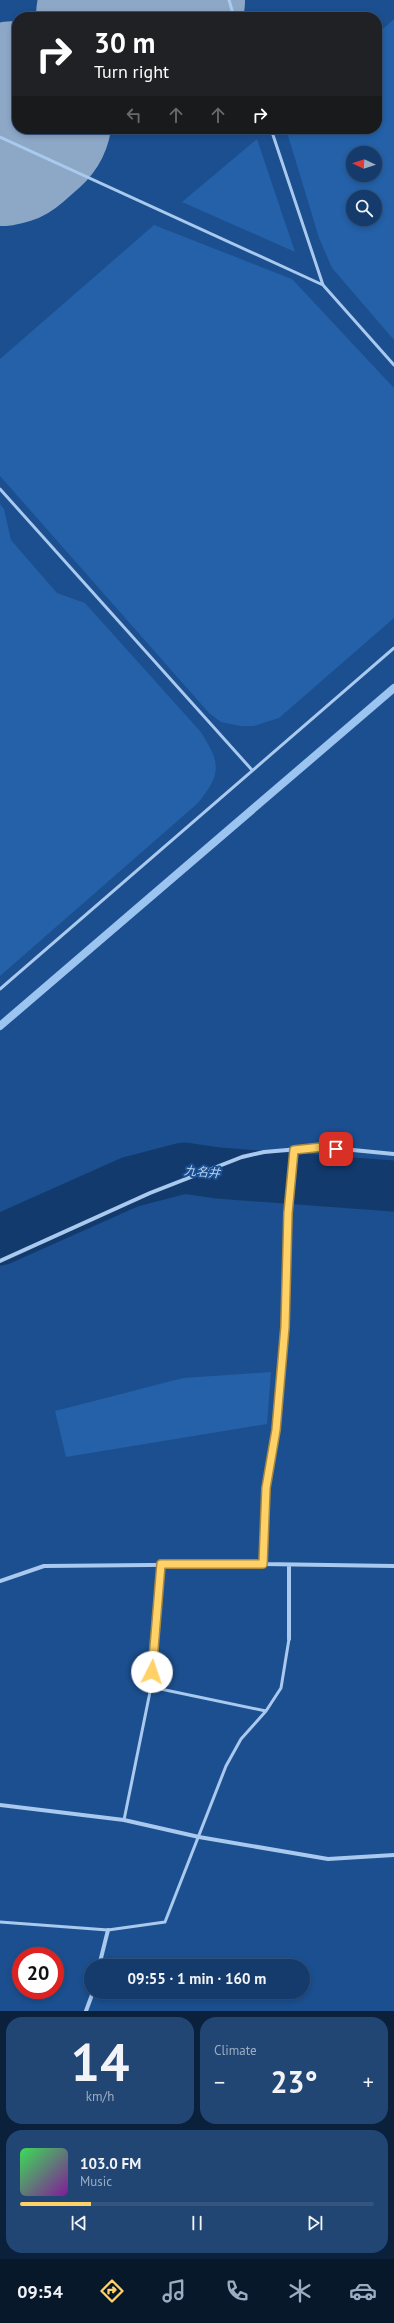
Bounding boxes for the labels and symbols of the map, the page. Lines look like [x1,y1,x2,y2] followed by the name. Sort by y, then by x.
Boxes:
[346,146,382,182] north arrow
[319,1132,353,1166] pin
[183,1162,222,1181] water label: 九名井
[131,1651,173,1693] position arrow
[12,1947,64,1999] speed limit sign: 20

